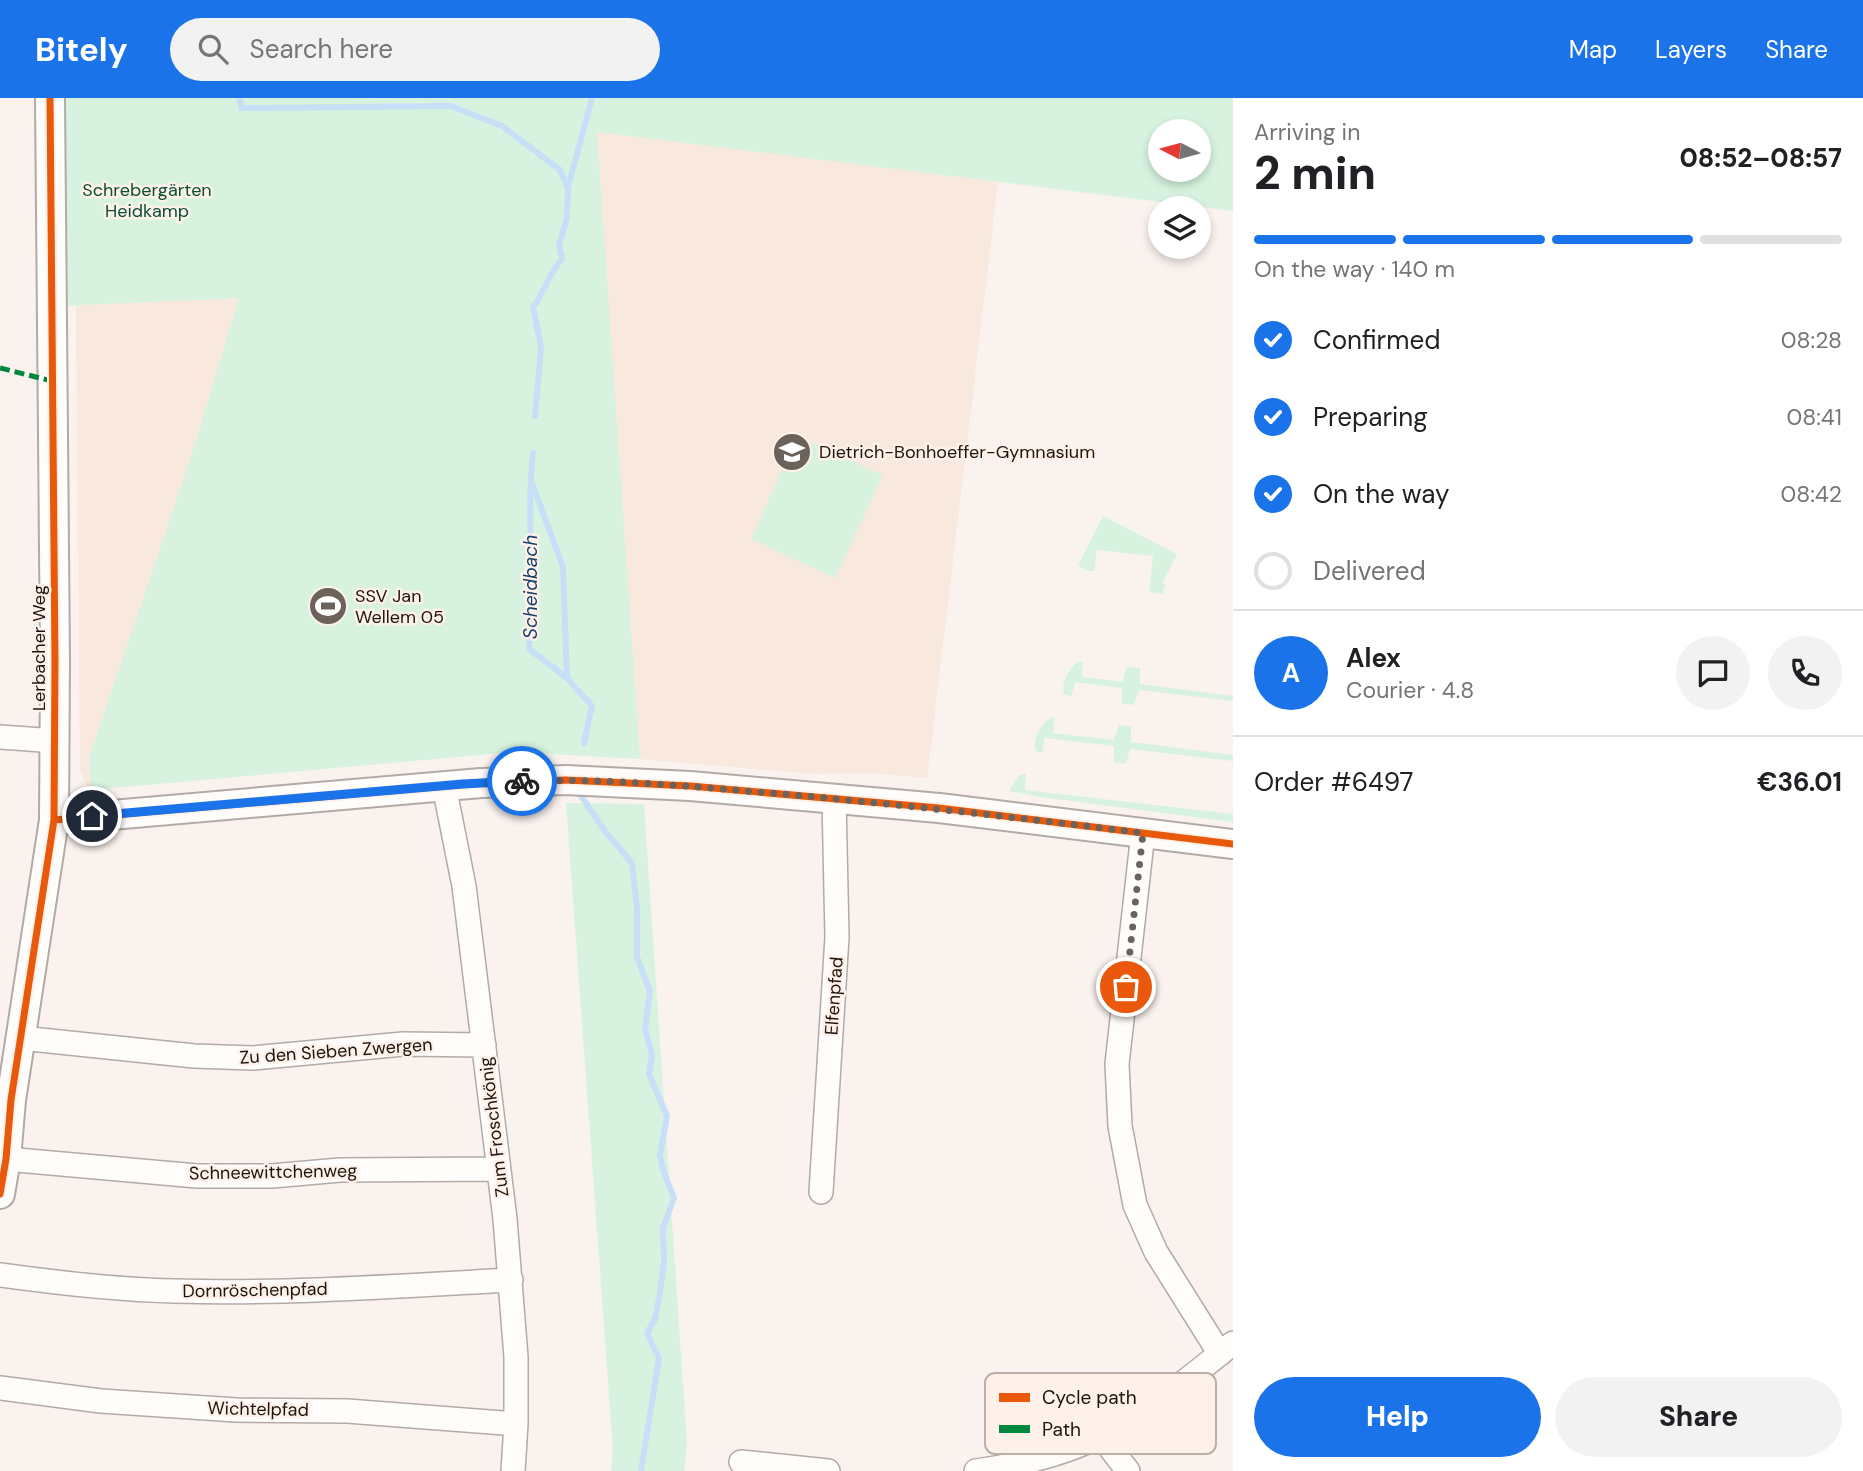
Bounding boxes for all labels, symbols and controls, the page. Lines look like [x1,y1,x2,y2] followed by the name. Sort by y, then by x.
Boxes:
[170,18,660,81] search box
[35,28,128,71] text: Bitely
[194,30,232,68] icon: search
[250,32,393,66] text: Search here
[1569,34,1617,65] text: Map
[1655,34,1727,65] text: Layers
[1765,34,1828,65] text: Share
[1254,117,1360,147] text: Arriving in
[1148,119,1211,182] north arrow
[1148,119,1211,259] map controls
[1680,141,1842,175] text: 08:52–08:57
[1254,143,1376,203] text: 2 min
[82,178,212,223] park label: Schrebergärten Heidkamp
[1148,196,1211,259] button: layers
[1254,254,1455,284] text: On the way · 140 m
[1254,321,1292,359] icon: check
[1313,323,1440,357] text: Confirmed
[1781,325,1842,355] text: 08:28
[1254,398,1292,436] icon: check
[1313,400,1428,434] text: Preparing
[1787,402,1842,432] text: 08:41
[771,431,813,473] school or university icon: Dietrich-Bonhoeffer-Gymnasium
[819,440,1095,464] place label: Dietrich-Bonhoeffer-Gymnasium
[1254,475,1292,513] icon: check
[1313,477,1449,511] text: On the way
[1780,479,1842,509] text: 08:42
[518,535,543,639] water label: Scheidbach
[1313,554,1426,588] text: Delivered
[355,584,444,629] place label: SSV Jan Wellem 05
[27,585,51,711] street label: Lerbacher Weg
[307,585,349,627] sports icon: SSV Jan Wellem 05
[1676,636,1750,710] button: chat
[1768,636,1842,710] button: phone
[1346,641,1401,675] text: Alex
[1282,656,1300,690] text: A
[1346,675,1474,705] text: Courier · 4.8
[487,746,557,816] courier
[503,762,541,800] icon: bike
[1254,765,1413,799] text: Order #6497
[1757,765,1842,799] text: €36.01
[62,786,122,846] pin
[73,797,111,835] icon: home
[819,956,849,1036] street label: Elfenpfad
[1096,957,1156,1017] pin
[1107,968,1145,1006] icon: bag
[239,1032,433,1070] street label: Zu den Sieben Zwergen
[473,1056,515,1198] street label: Zum Froschkönig
[189,1159,357,1185] street label: Schneewittchenweg
[182,1277,328,1303] street label: Dornröschenpfad
[985,1373,1216,1454] legend
[1254,1377,1541,1457] button: Help
[1555,1377,1842,1457] button: Share
[1042,1385,1137,1410] text: Cycle path
[207,1396,309,1422] street label: Wichtelpfad
[1042,1417,1081,1442] text: Path

